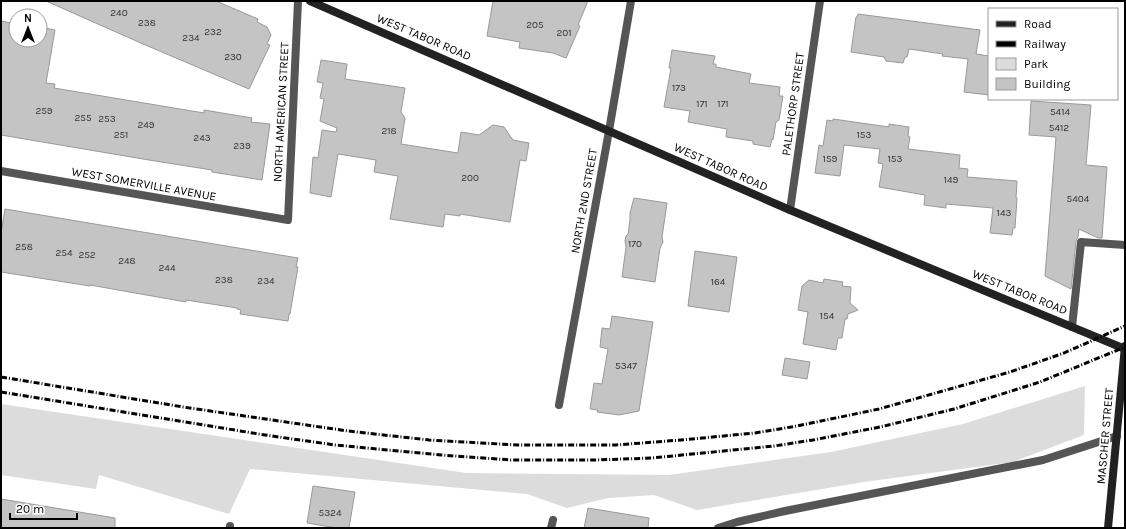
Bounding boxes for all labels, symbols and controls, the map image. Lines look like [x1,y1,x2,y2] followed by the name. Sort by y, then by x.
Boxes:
[110,7,128,19] house number: 240
[8,8,48,48] north arrow
[988,8,1118,100] legend
[375,11,473,63] street label: WEST TABOR ROAD
[24,12,32,25] text: N
[138,17,156,29] house number: 238
[1024,17,1052,31] text: Road
[526,19,544,31] house number: 205
[204,26,222,38] house number: 232
[556,27,572,39] house number: 201
[182,32,200,44] house number: 234
[1024,37,1066,51] text: Railway
[270,42,292,182] street label: NORTH AMERICAN STREET
[224,51,242,63] house number: 230
[779,51,807,157] street label: PALETHORP STREET
[1024,57,1049,71] text: Park
[1024,77,1071,91] text: Building
[672,82,686,94] house number: 173
[696,98,708,110] house number: 171
[717,98,729,110] house number: 171
[35,105,53,117] house number: 259
[1050,106,1070,118] house number: 5414
[74,112,92,124] house number: 255
[98,113,116,125] house number: 253
[137,119,155,131] house number: 249
[1049,122,1069,134] house number: 5412
[381,125,397,137] house number: 218
[114,129,128,141] house number: 251
[857,129,872,141] house number: 153
[193,132,211,144] house number: 243
[233,140,251,152] house number: 239
[672,140,770,194] street label: WEST TABOR ROAD
[568,147,600,255] street label: NORTH 2ND STREET
[823,153,838,165] house number: 159
[888,153,903,165] house number: 153
[71,164,217,204] street label: WEST SOMERVILLE AVENUE
[461,172,479,184] house number: 200
[944,174,959,186] house number: 149
[1067,193,1090,205] house number: 5404
[997,207,1011,219] house number: 143
[628,238,642,250] house number: 170
[15,241,33,253] house number: 258
[55,247,73,259] house number: 254
[78,249,96,261] house number: 252
[118,255,136,267] house number: 248
[159,262,176,274] house number: 244
[970,267,1070,317] street label: WEST TABOR ROAD
[215,274,233,286] house number: 238
[257,275,275,287] house number: 234
[711,276,726,288] house number: 164
[820,310,835,322] house number: 154
[615,360,637,372] house number: 5347
[1094,387,1116,485] street label: MASCHER STREET
[10,495,77,521] scale bar
[16,502,44,516] text: 20 m
[319,507,342,519] house number: 5324

